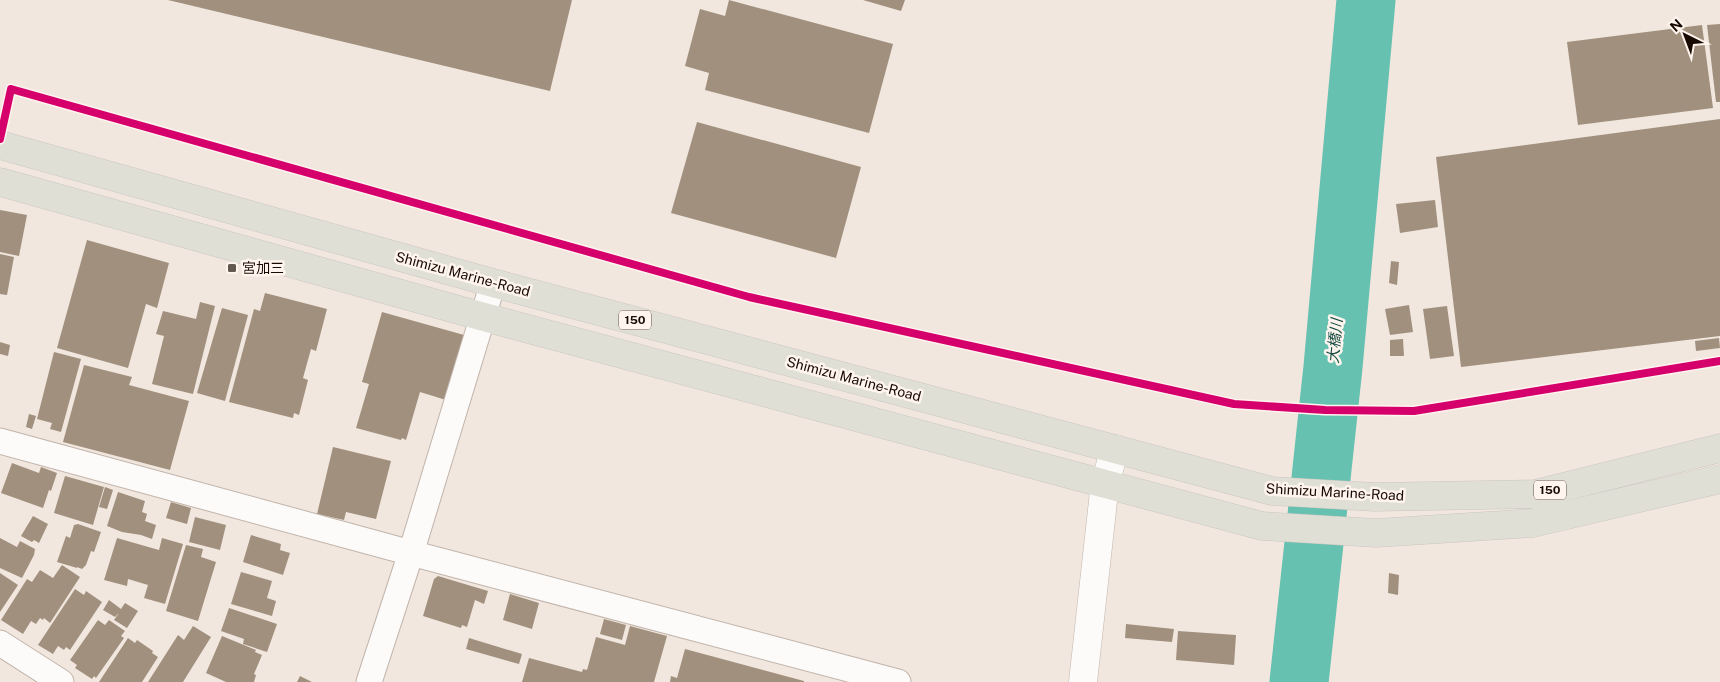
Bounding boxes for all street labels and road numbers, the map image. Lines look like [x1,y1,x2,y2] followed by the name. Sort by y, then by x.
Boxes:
[394,248,532,300] street label: Shimizu Marine-Road
[619,310,651,330] road number: 150
[785,353,923,405] street label: Shimizu Marine-Road
[1265,480,1405,504] street label: Shimizu Marine-Road
[1534,480,1566,500] road number: 150

